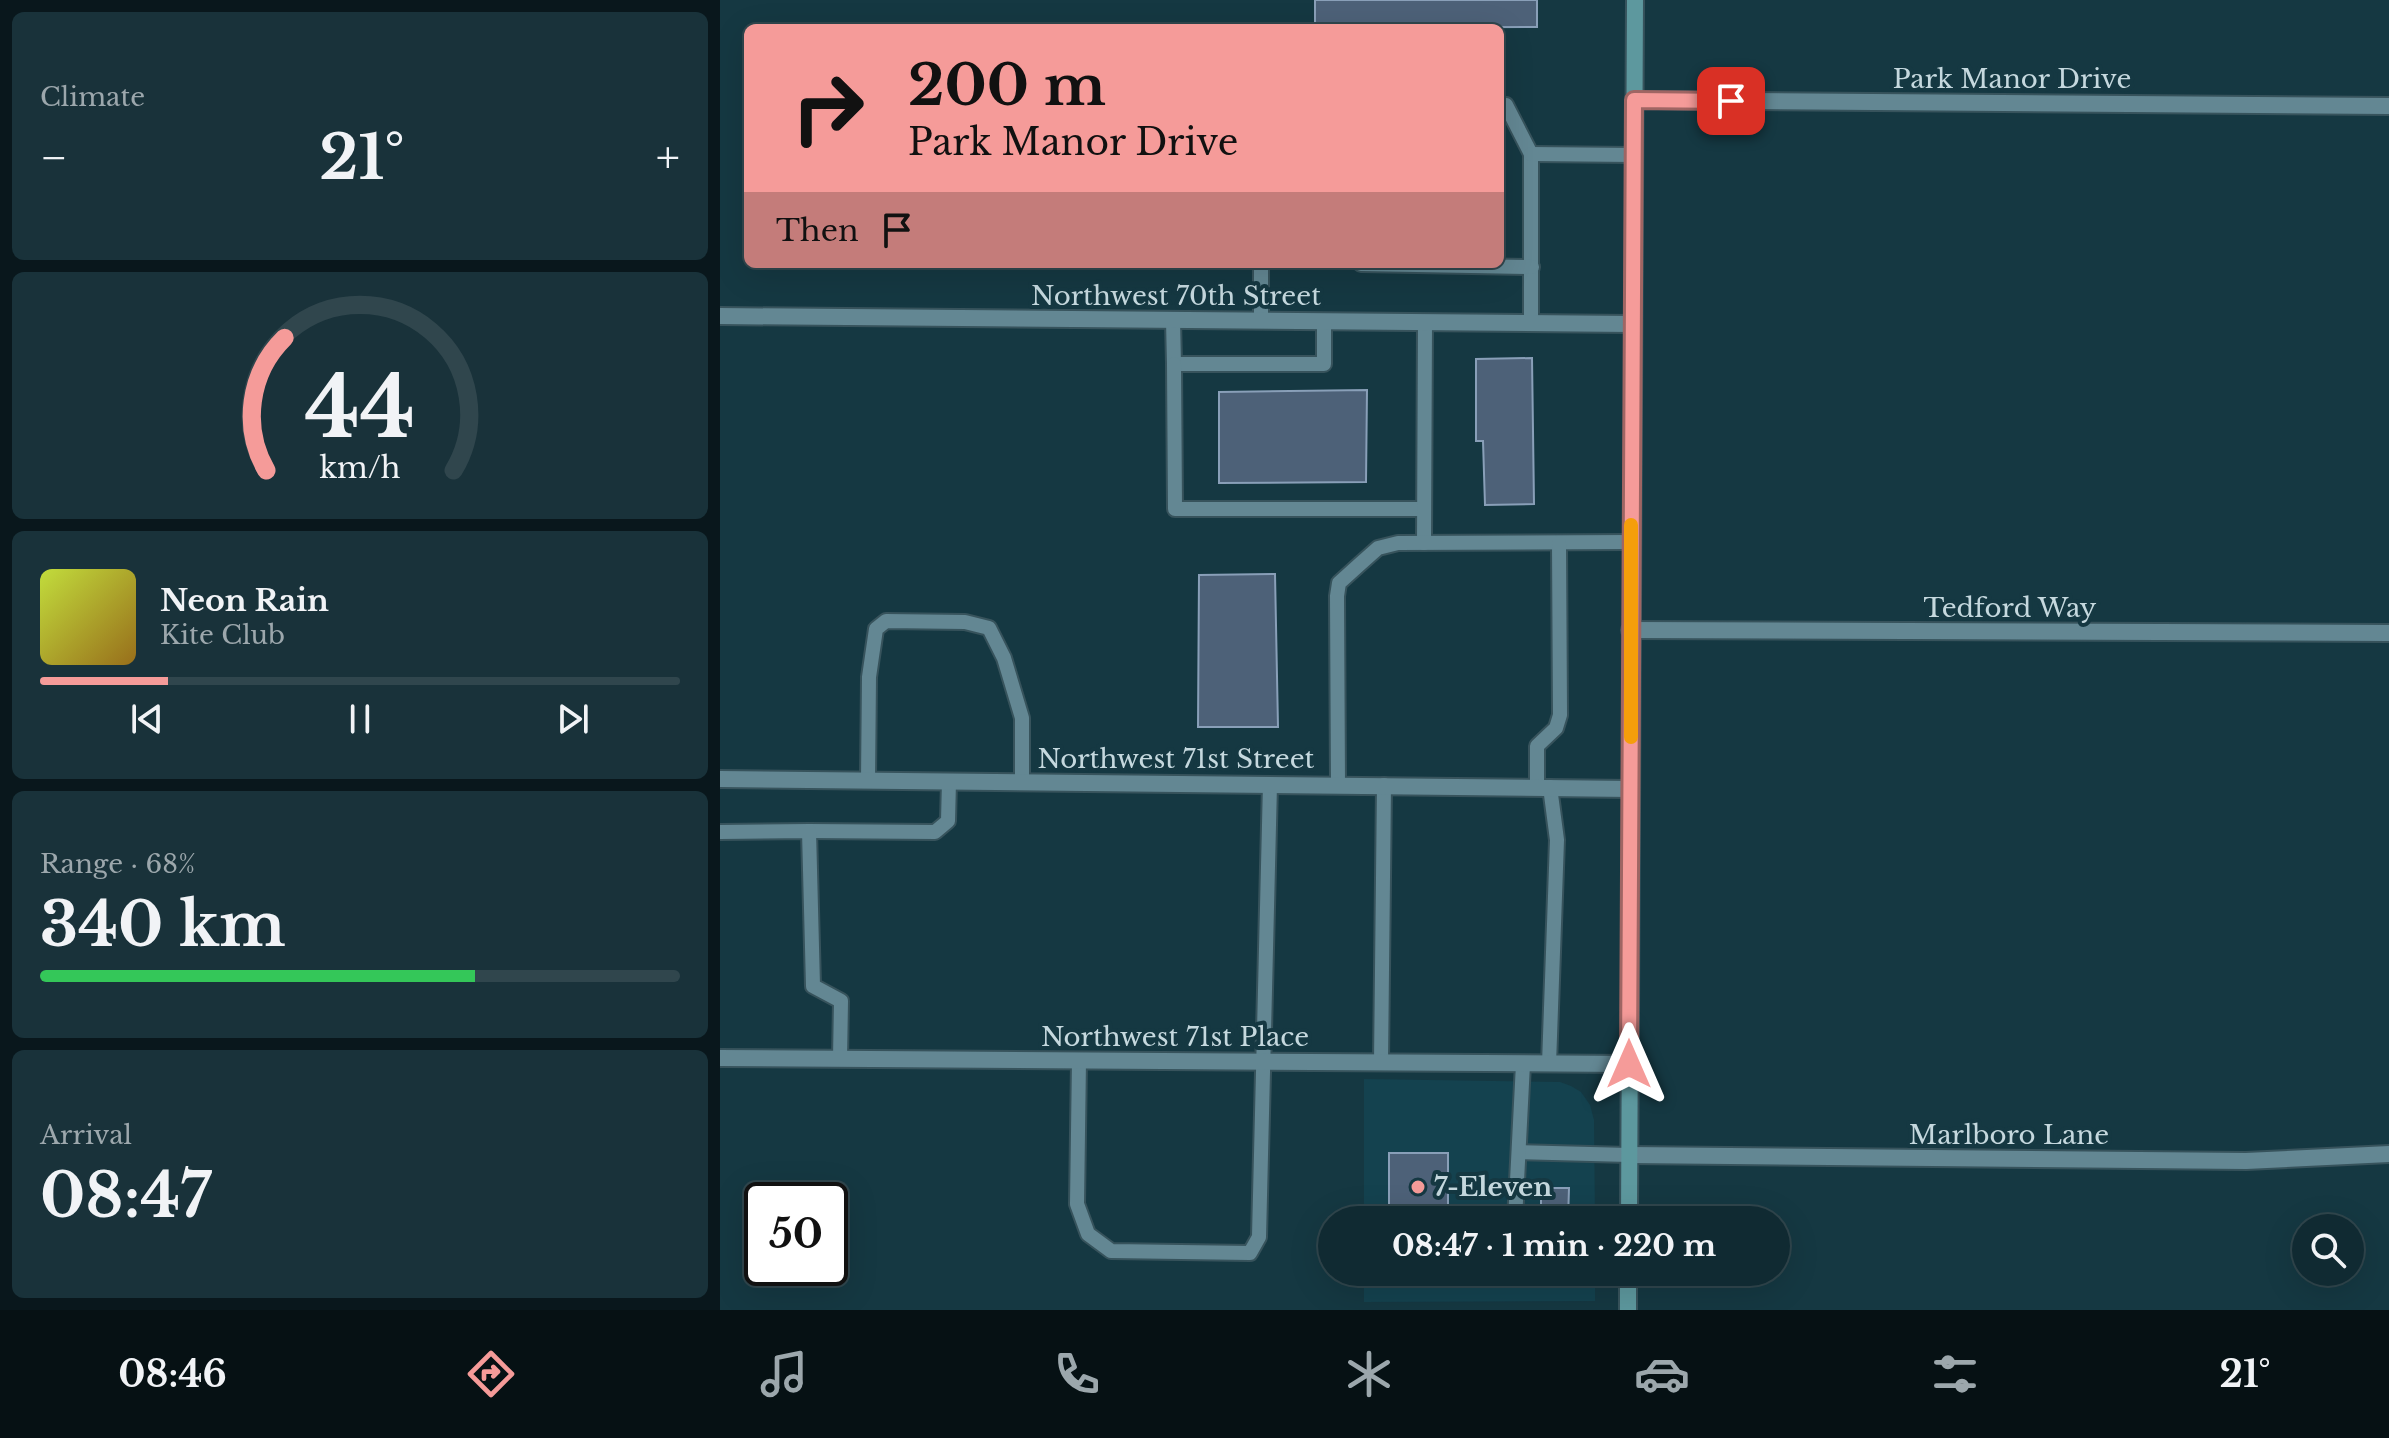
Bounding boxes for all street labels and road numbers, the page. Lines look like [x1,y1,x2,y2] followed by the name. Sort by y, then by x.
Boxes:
[1893,63,2131,95] street label: Park Manor Drive
[1031,280,1321,312] street label: Northwest 70th Street
[1924,592,2097,624] street label: Tedford Way
[1038,743,1315,775] street label: Northwest 71st Street
[1041,1021,1309,1053] street label: Northwest 71st Place
[1909,1119,2109,1151] street label: Marlboro Lane

